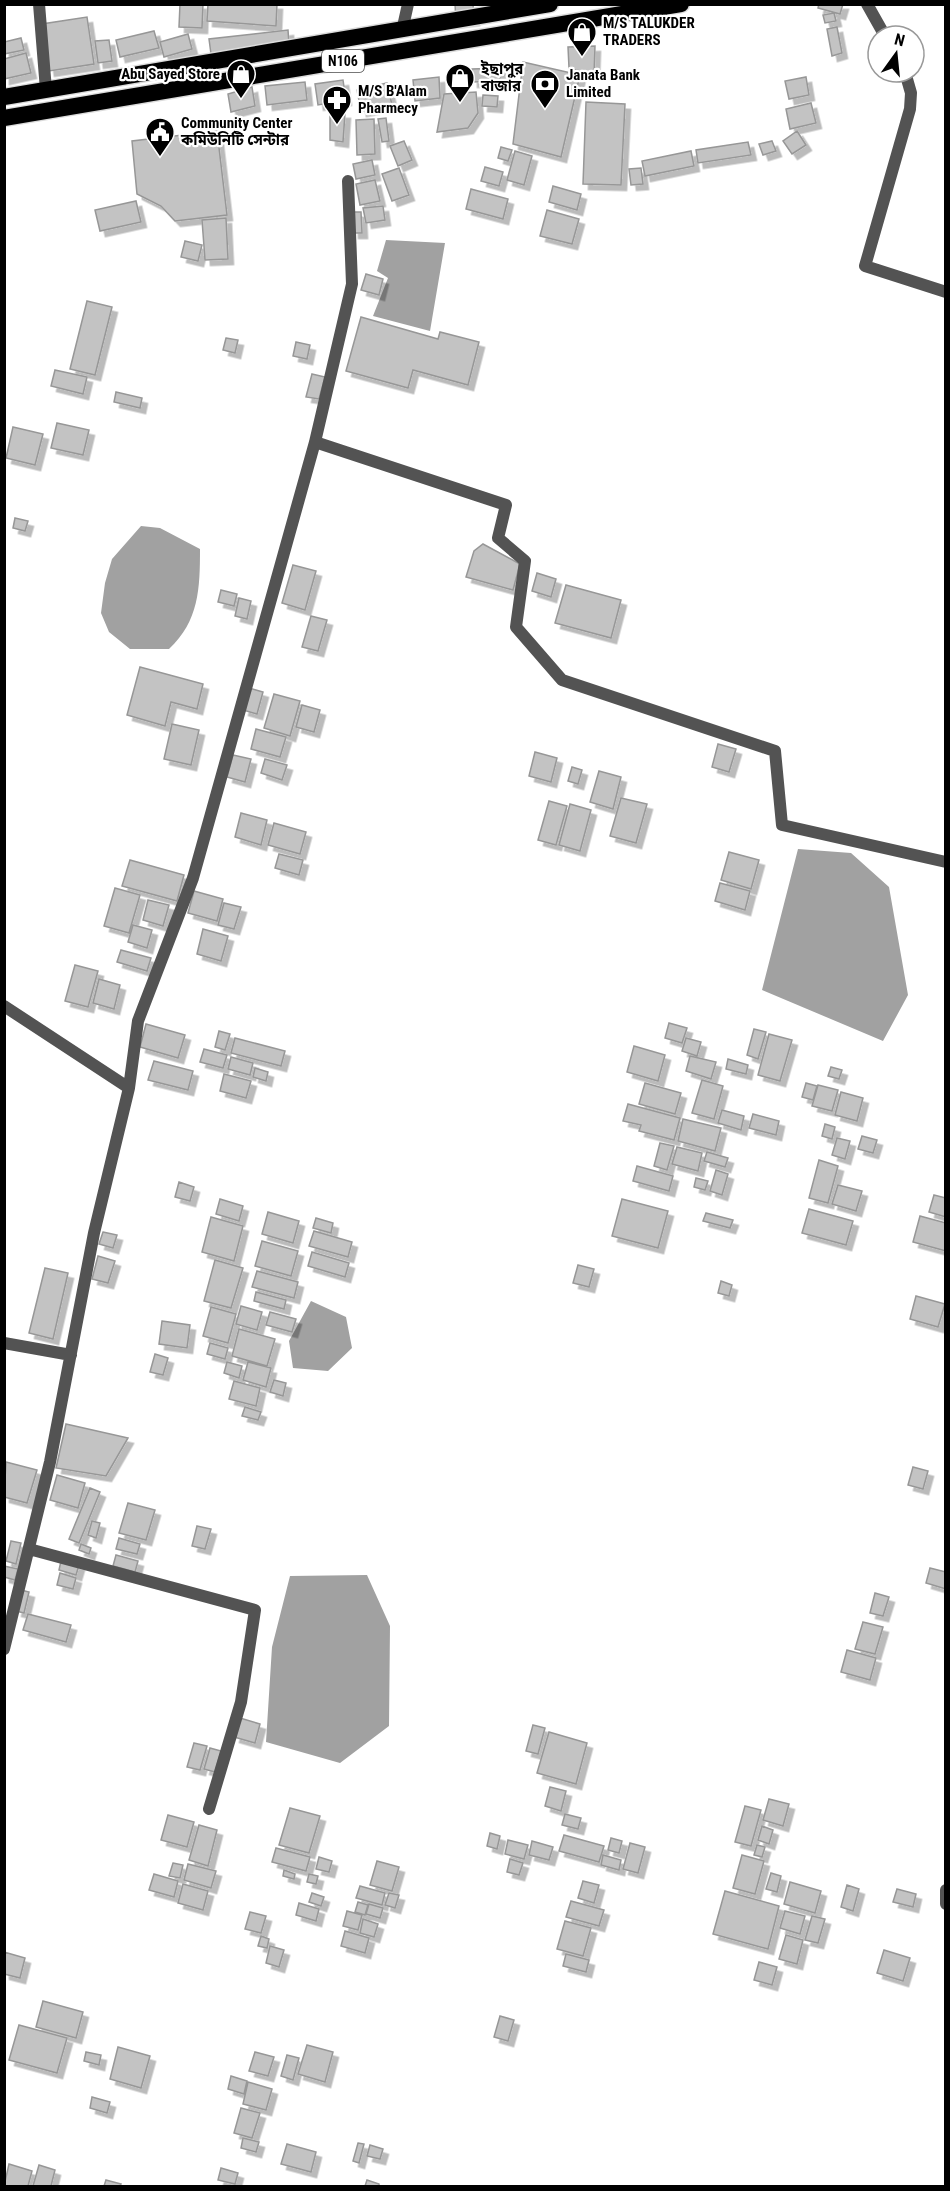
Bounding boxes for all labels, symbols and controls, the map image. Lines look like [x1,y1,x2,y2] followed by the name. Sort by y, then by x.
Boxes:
[603,14,695,49] place label: M/S TALUKDER TRADERS
[566,16,598,58] shop icon: M/S TALUKDER TRADERS
[866,24,926,84] north arrow
[893,30,907,50] text: N
[322,50,364,72] road number: N106
[225,58,257,100] shop icon: Abu Sayed Store
[480,60,524,95] place label: ইছাপুর বাজার
[444,62,476,104] shop icon: ইছাপুর বাজার
[121,65,220,83] place label: Abu Sayed Store
[566,66,641,101] place label: Janata Bank Limited
[529,68,561,110] bank icon: Janata Bank Limited
[358,82,427,117] place label: M/S B'Alam Pharmecy
[321,84,353,126] pharmacy icon: M/S B'Alam Pharmecy
[180,114,292,149] place label: Community Center কমিউনিটি সেন্টার
[144,116,176,158] public building icon: Community Center কমিউনিটি সেন্টার

